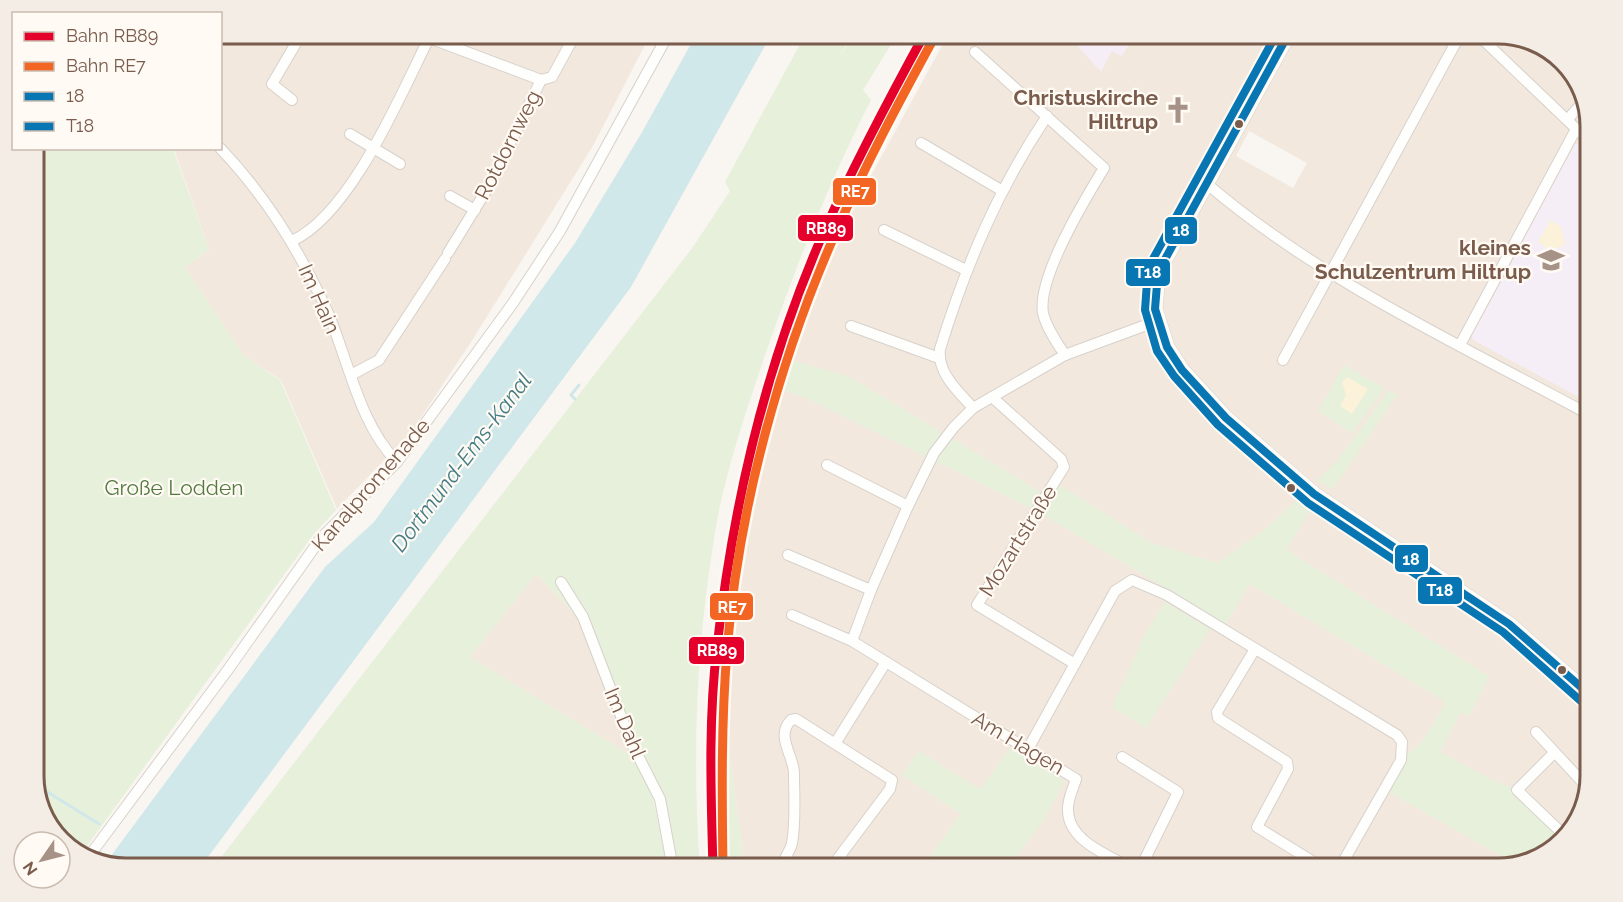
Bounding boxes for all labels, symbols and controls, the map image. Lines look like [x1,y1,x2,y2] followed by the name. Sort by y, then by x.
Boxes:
[12,12,222,150] legend
[66,25,158,46] text: Bahn RB89
[66,55,146,76] text: Bahn RE7
[66,85,84,106] text: 18
[1014,85,1158,134] place label: Christuskirche Hiltrup
[469,86,546,204] street label: Rotdornweg
[1163,95,1193,125] church icon: Christuskirche Hiltrup
[66,115,94,136] text: T18
[1233,118,1245,130] unlabelled marker
[832,177,877,206] line badge: RE7
[840,182,870,201] text: RE7
[797,214,854,242] line badge: RB89
[1164,216,1198,245] line badge: 18
[806,219,846,238] text: RB89
[1172,221,1190,240] text: 18
[1315,235,1531,284] place label: kleines Schulzentrum Hiltrup
[1536,245,1566,275] school or university icon: kleines Schulzentrum Hiltrup
[1125,258,1171,287] line badge: T18
[293,260,346,337] street label: Im Hain
[1135,263,1161,282] text: T18
[385,367,537,557] water label: Dortmund-Ems-Kanal
[306,413,435,556] street label: Kanalpromenade
[104,475,244,500] park label: Große Lodden
[973,480,1062,601] street label: Mozartstraße
[1285,482,1297,494] unlabelled marker
[1394,544,1429,573] line badge: 18
[1402,550,1420,569] text: 18
[1417,576,1463,605] line badge: T18
[1427,581,1453,600] text: T18
[709,592,754,621] line badge: RE7
[717,598,747,617] text: RE7
[688,636,745,665] line badge: RB89
[697,641,737,660] text: RB89
[1556,664,1568,676] unlabelled marker
[599,684,652,762] street label: Im Dahl
[968,705,1069,780] street label: Am Hagen
[12,830,72,890] north arrow
[19,858,41,879] text: N

